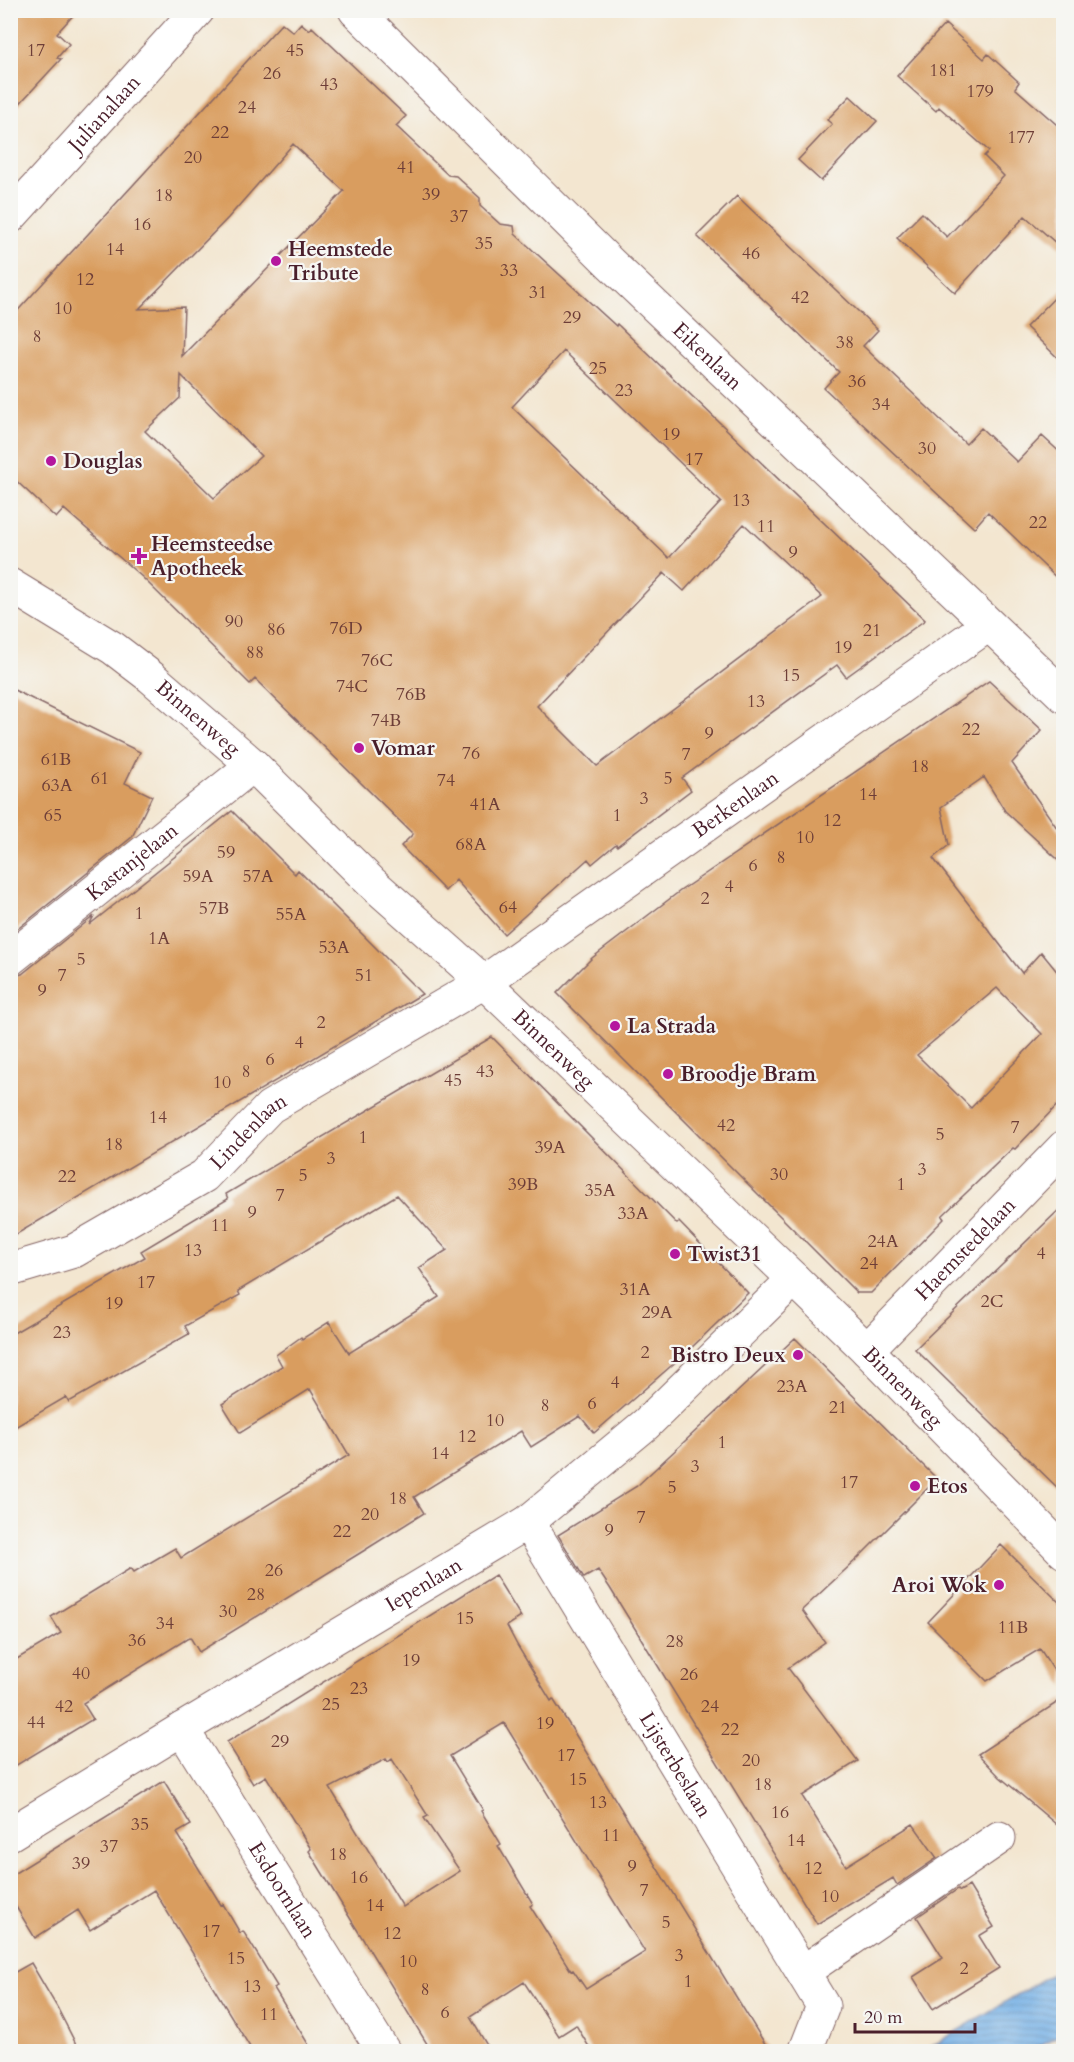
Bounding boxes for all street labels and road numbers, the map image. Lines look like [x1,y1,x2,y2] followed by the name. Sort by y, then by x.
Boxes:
[59,68,147,161] street label: Julianalaan
[666,315,749,397] street label: Eikenlaan
[150,673,247,763] street label: Binnenweg
[686,763,784,845] street label: Berkenlaan
[80,816,184,907] street label: Kastanjelaan
[506,1003,601,1095] street label: Binnenweg
[203,1086,292,1176] street label: Lindenlaan
[908,1191,1022,1307] street label: Haemstedelaan
[856,1340,950,1434] street label: Binnenweg
[380,1550,467,1619] street label: Iepenlaan
[633,1706,719,1823] street label: Lijsterbeslaan
[242,1836,324,1944] street label: Esdoornlaan

